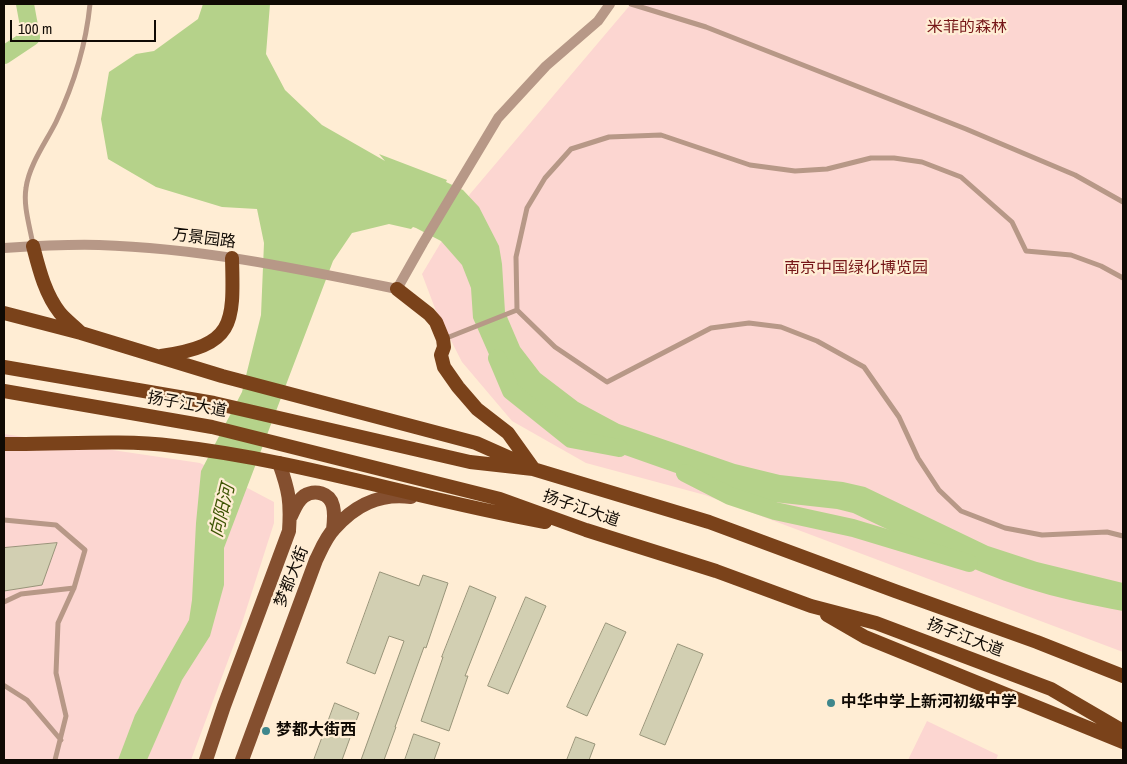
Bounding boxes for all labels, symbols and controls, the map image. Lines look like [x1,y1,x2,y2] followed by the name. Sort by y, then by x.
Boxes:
[12,10,159,42] scale bar
[18,18,52,39] text: 100 m
[927,18,1007,38] park label: 米菲的森林
[171,226,237,252] street label: 万景园路
[784,259,928,279] park label: 南京中国绿化博览园
[146,389,228,421] street label: 扬子江大道
[206,482,240,540] water label: 向阳河
[540,487,622,531] street label: 扬子江大道
[271,544,313,610] street label: 梦都大街
[924,615,1006,661] street label: 扬子江大道
[841,693,1017,713] place label: 中华中学上新河初级中学
[825,697,837,709] marker: 中华中学上新河初级中学
[276,721,356,741] place label: 梦都大街西
[260,725,272,737] marker: 梦都大街西

